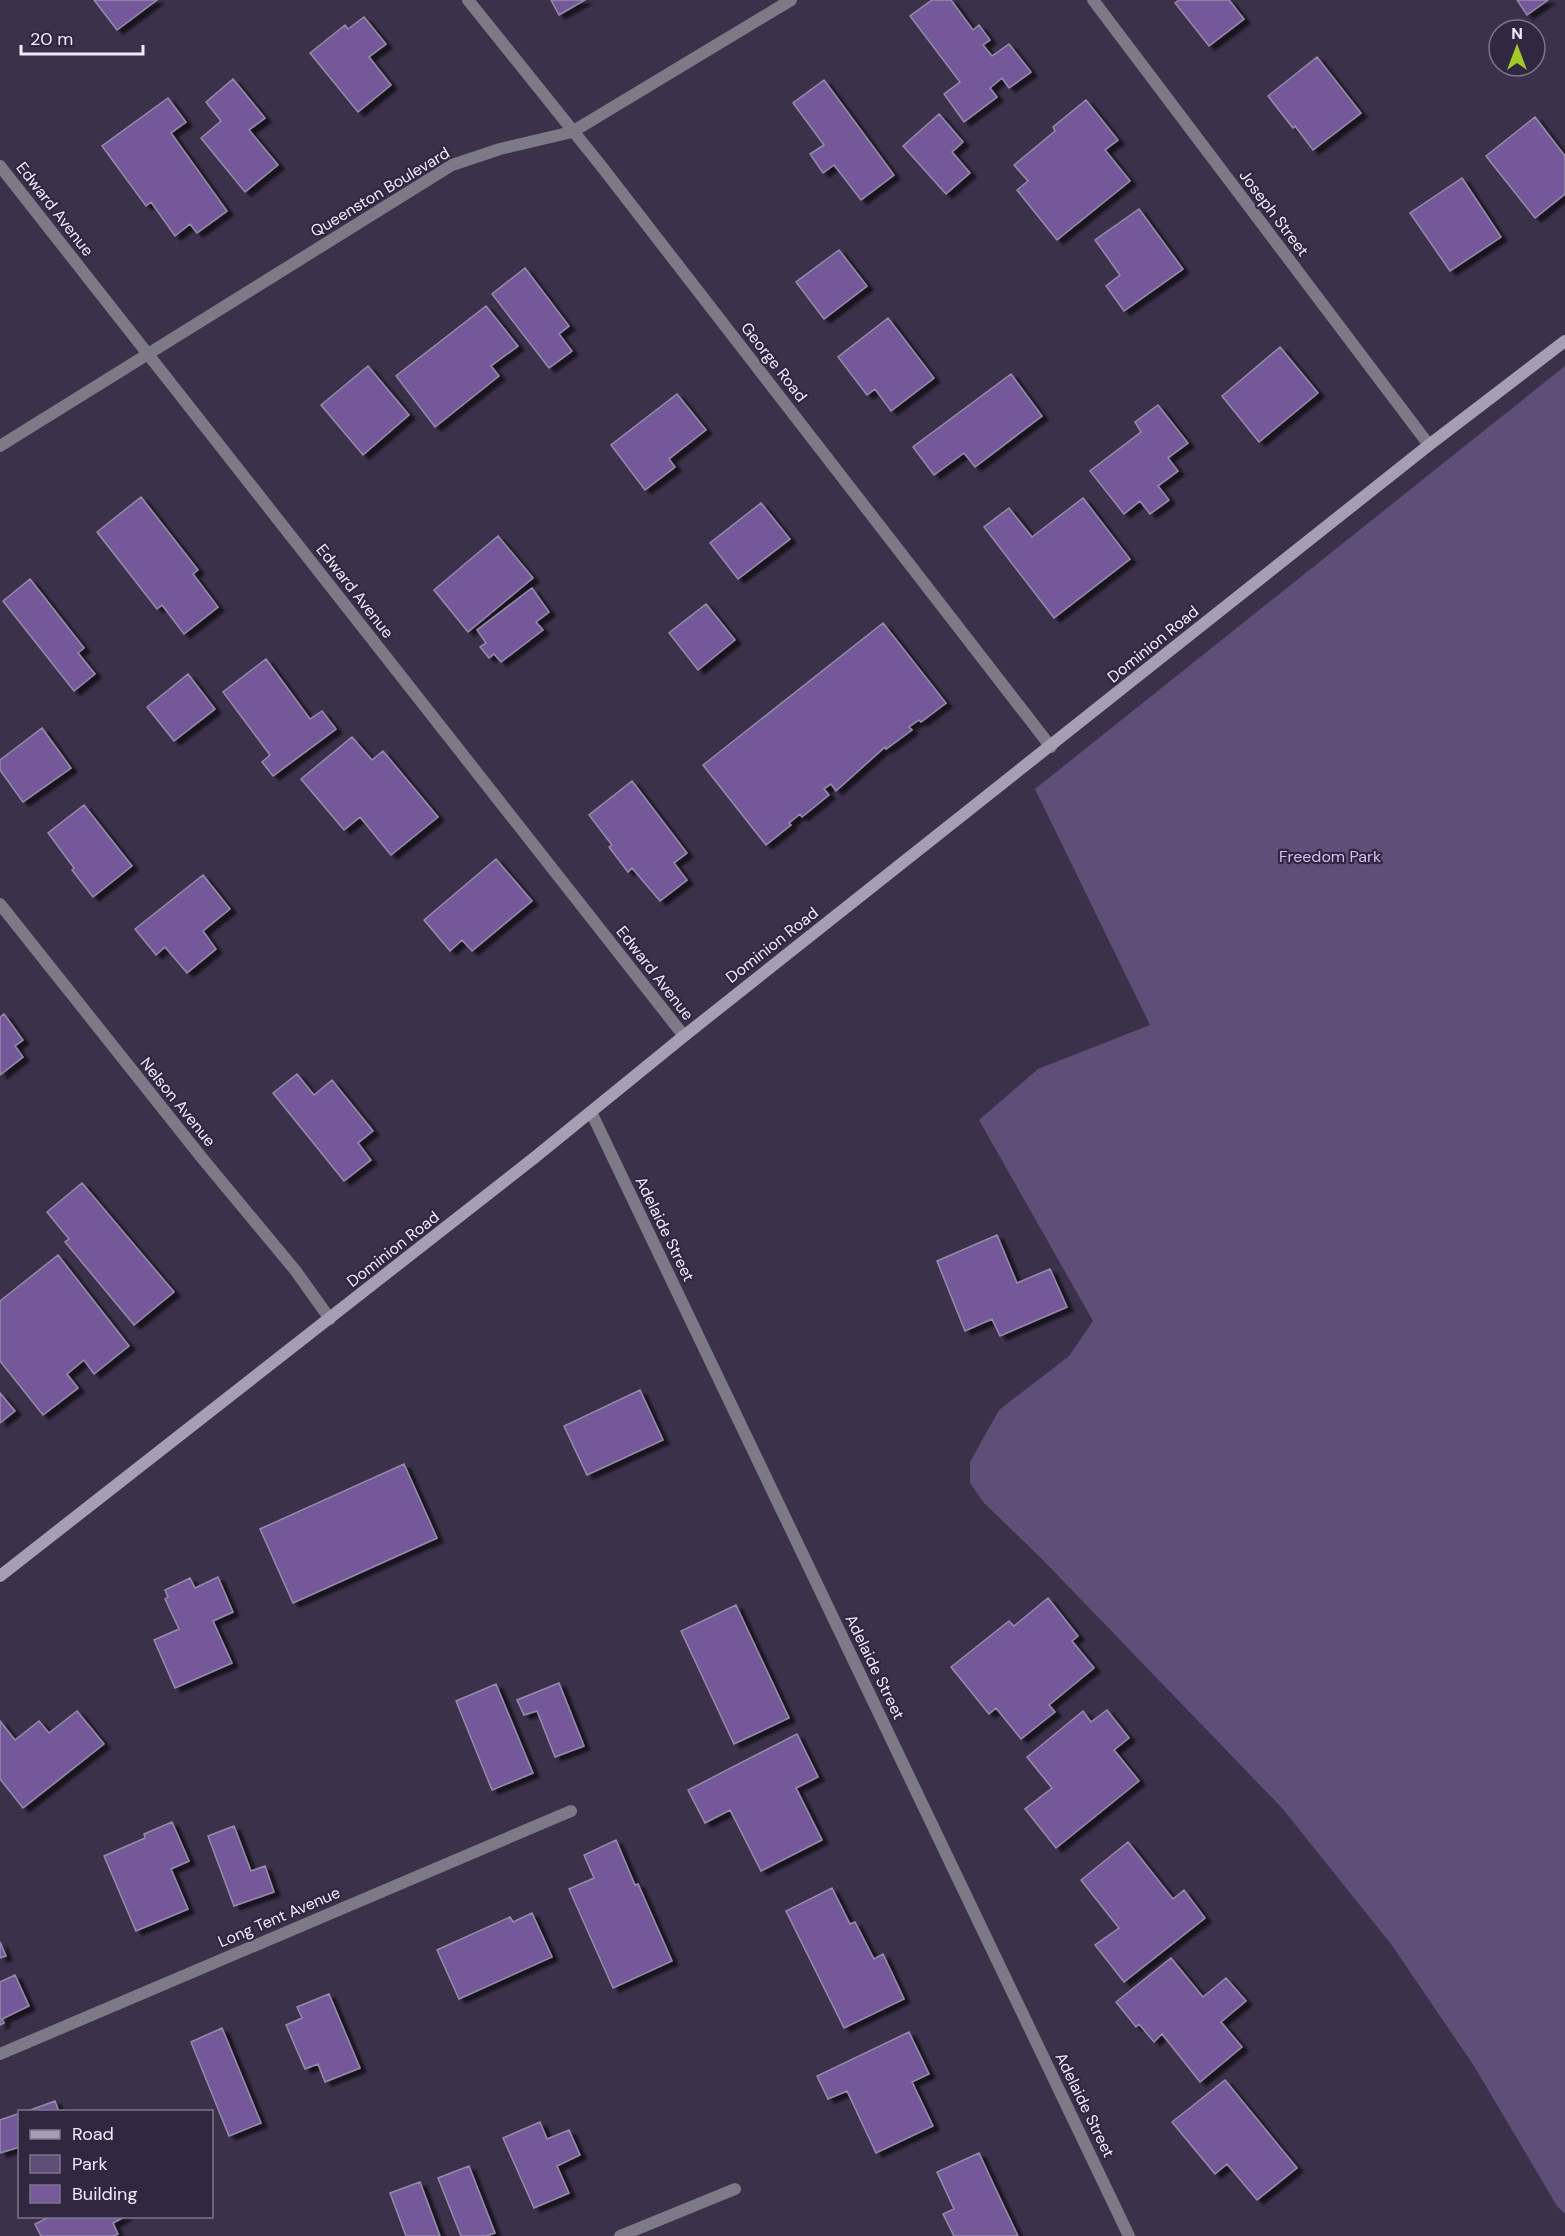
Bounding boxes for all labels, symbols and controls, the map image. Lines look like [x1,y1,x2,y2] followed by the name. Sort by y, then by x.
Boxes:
[21,18,142,56] scale bar
[1487,18,1547,78] north arrow
[1511,23,1523,44] text: N
[30,27,73,51] text: 20 m
[307,142,453,242] street label: Queenston Boulevard
[12,158,98,260] street label: Edward Avenue
[1234,165,1314,261] street label: Joseph Street
[736,318,812,406] street label: George Road
[312,540,398,642] street label: Edward Avenue
[1103,601,1203,687] street label: Dominion Road
[1279,846,1381,867] park label: Freedom Park
[721,902,823,988] street label: Dominion Road
[612,922,698,1024] street label: Edward Avenue
[136,1053,220,1151] street label: Nelson Avenue
[631,1173,699,1285] street label: Adelaide Street
[342,1206,444,1292] street label: Dominion Road
[841,1611,909,1723] street label: Adelaide Street
[215,1882,343,1952] street label: Long Tent Avenue
[1051,2049,1119,2161] street label: Adelaide Street
[18,2110,213,2218] legend
[72,2122,114,2146] text: Road
[72,2152,108,2176] text: Park
[72,2182,137,2206] text: Building

